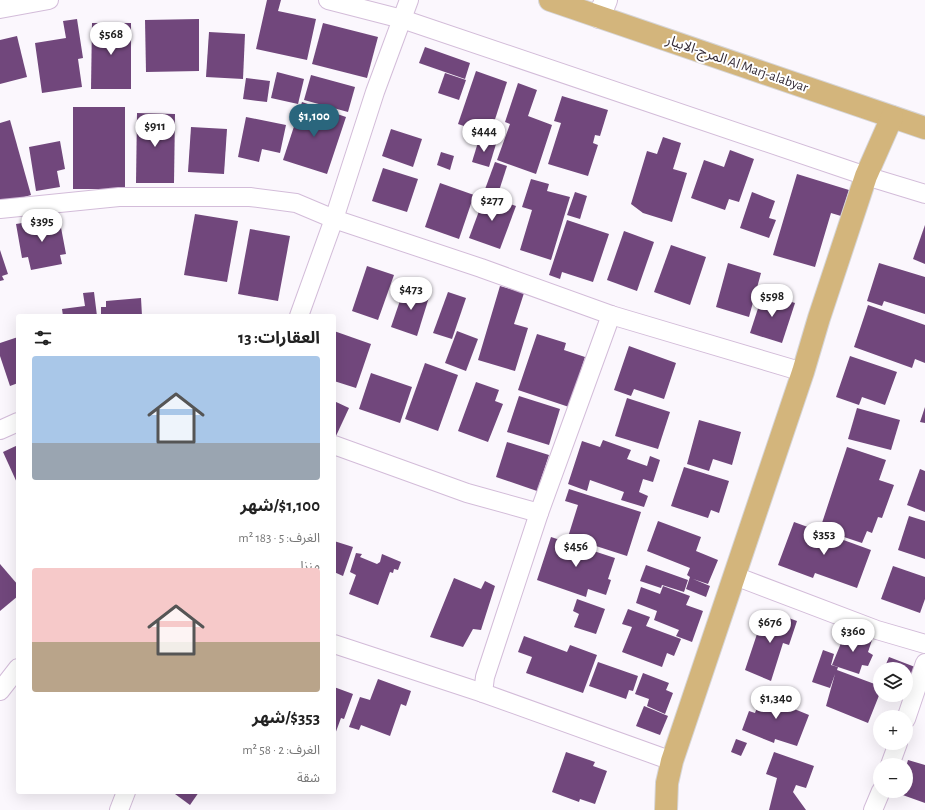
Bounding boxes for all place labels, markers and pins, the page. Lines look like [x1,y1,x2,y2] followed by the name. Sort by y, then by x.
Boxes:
[87,22,135,56] pin: $568
[281,104,347,138] pin: $1,100
[131,114,179,148] pin: $911
[460,119,508,153] pin: $444
[468,188,516,222] pin: $277
[18,209,66,243] pin: $395
[387,277,435,311] pin: $473
[748,284,796,318] pin: $598
[800,522,848,556] pin: $353
[552,534,600,568] pin: $456
[746,610,794,644] pin: $676
[829,619,877,653] pin: $360
[743,686,809,720] pin: $1,340

